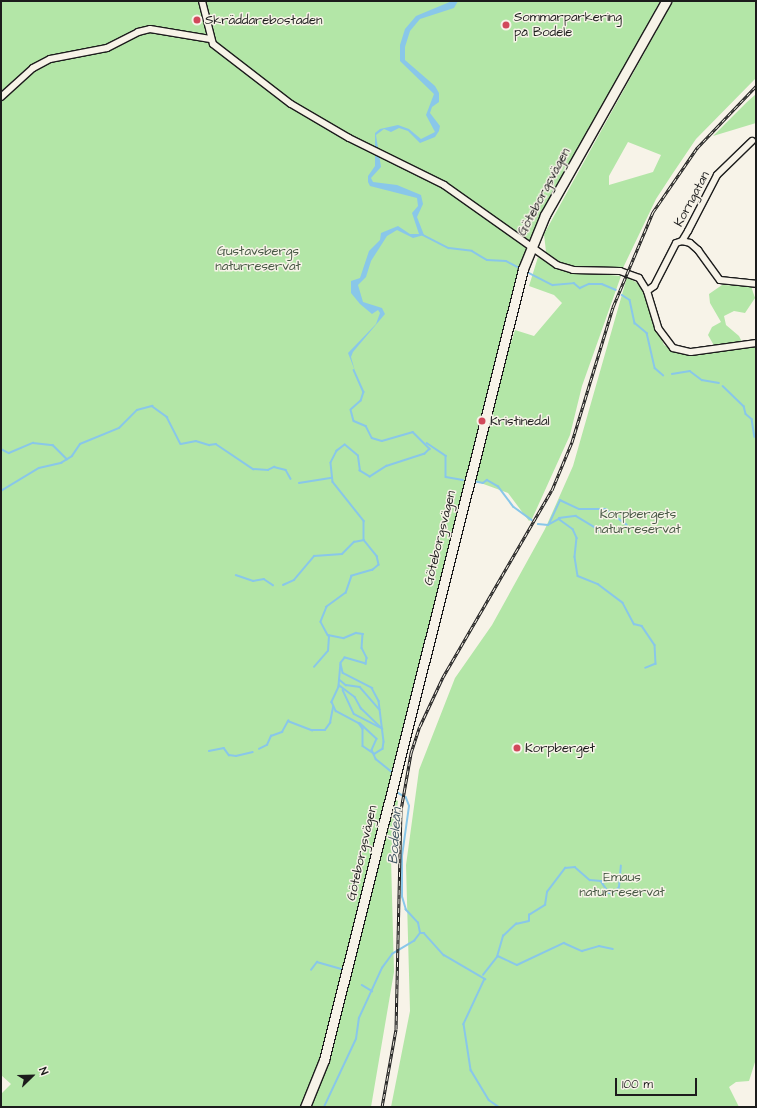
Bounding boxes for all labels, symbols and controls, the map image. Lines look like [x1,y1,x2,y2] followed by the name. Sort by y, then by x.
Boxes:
[514,10,622,41] place label: Sommarparkering på Bodele
[205,12,322,28] place label: Skräddarebostaden
[192,15,202,25] marker: Skräddarebostaden
[501,20,511,30] marker: Sommarparkering på Bodele
[514,145,574,239] street label: Göteborgsvägen
[671,169,713,229] street label: Korngatan
[215,244,301,275] park label: Gustavsbergs naturreservat
[490,413,550,429] place label: Kristinedal
[477,416,487,426] marker: Kristinedal
[421,489,459,587] street label: Göteborgsvägen
[595,507,681,538] park label: Korpbergets naturreservat
[525,740,595,756] place label: Korpberget
[512,743,522,753] marker: Korpberget
[343,804,381,902] street label: Göteborgsvägen
[385,807,405,865] water label: Bodeleån
[579,870,665,901] park label: Emaus naturreservat
[12,1056,52,1096] north arrow
[35,1065,52,1077] text: N
[617,1070,699,1096] scale bar
[622,1076,653,1093] text: 100 m

